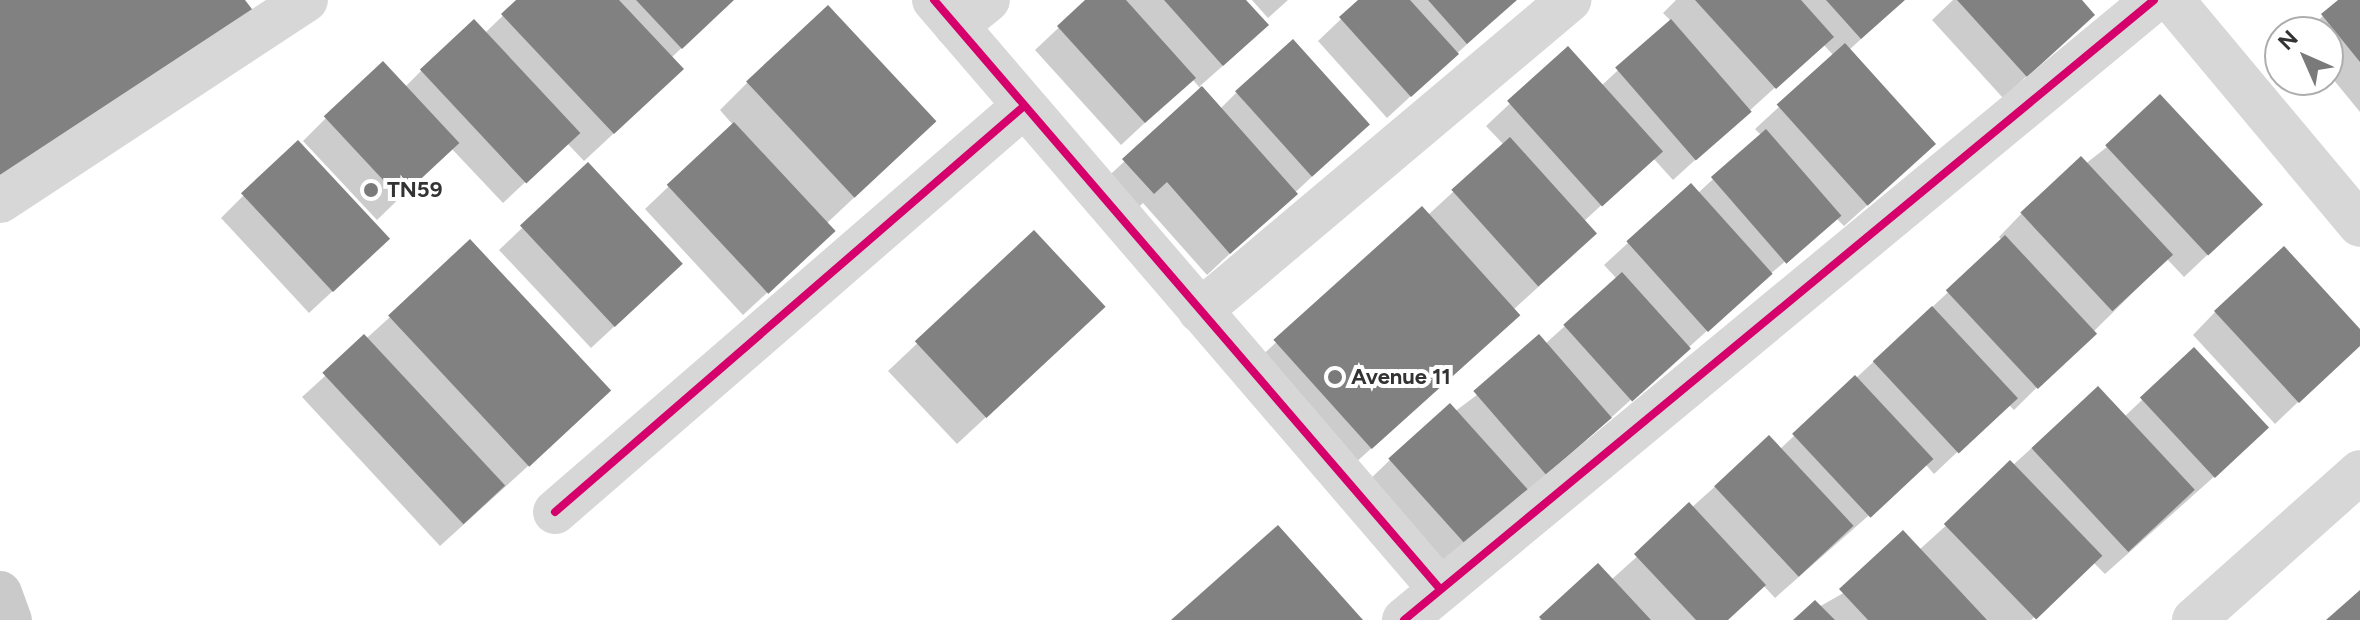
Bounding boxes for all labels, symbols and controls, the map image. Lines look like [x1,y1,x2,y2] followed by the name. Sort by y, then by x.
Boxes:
[2264,16,2344,96] north arrow
[2273,25,2304,56] text: N
[387,177,442,203] place label: TN59
[362,181,380,199] marker: TN59
[1351,364,1451,390] place label: Avenue 11
[1326,368,1344,386] marker: Avenue 11

